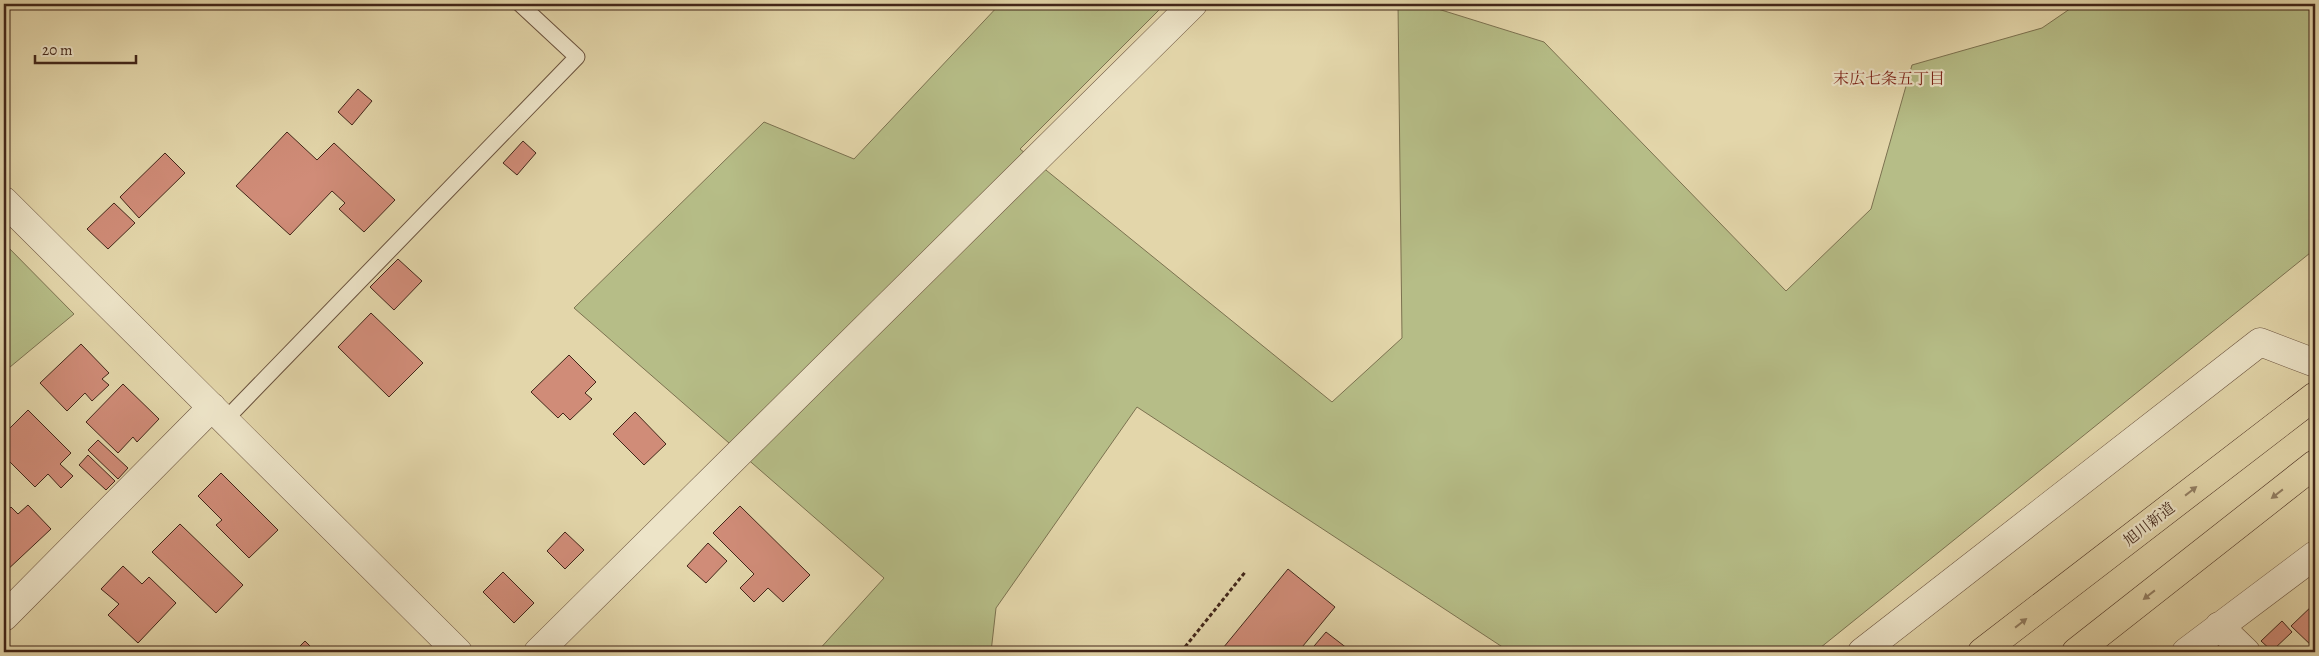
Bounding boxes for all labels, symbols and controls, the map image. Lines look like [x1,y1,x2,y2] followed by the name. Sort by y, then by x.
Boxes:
[35,32,136,64] scale bar
[42,40,73,60] text: 20 m
[1833,68,1945,90] district label: 末広七条五丁目
[2184,486,2197,497] one-way arrow
[2271,489,2284,500] one-way arrow
[2119,498,2179,550] street label: 旭川新道
[2143,589,2156,600] one-way arrow
[2014,617,2027,628] one-way arrow

